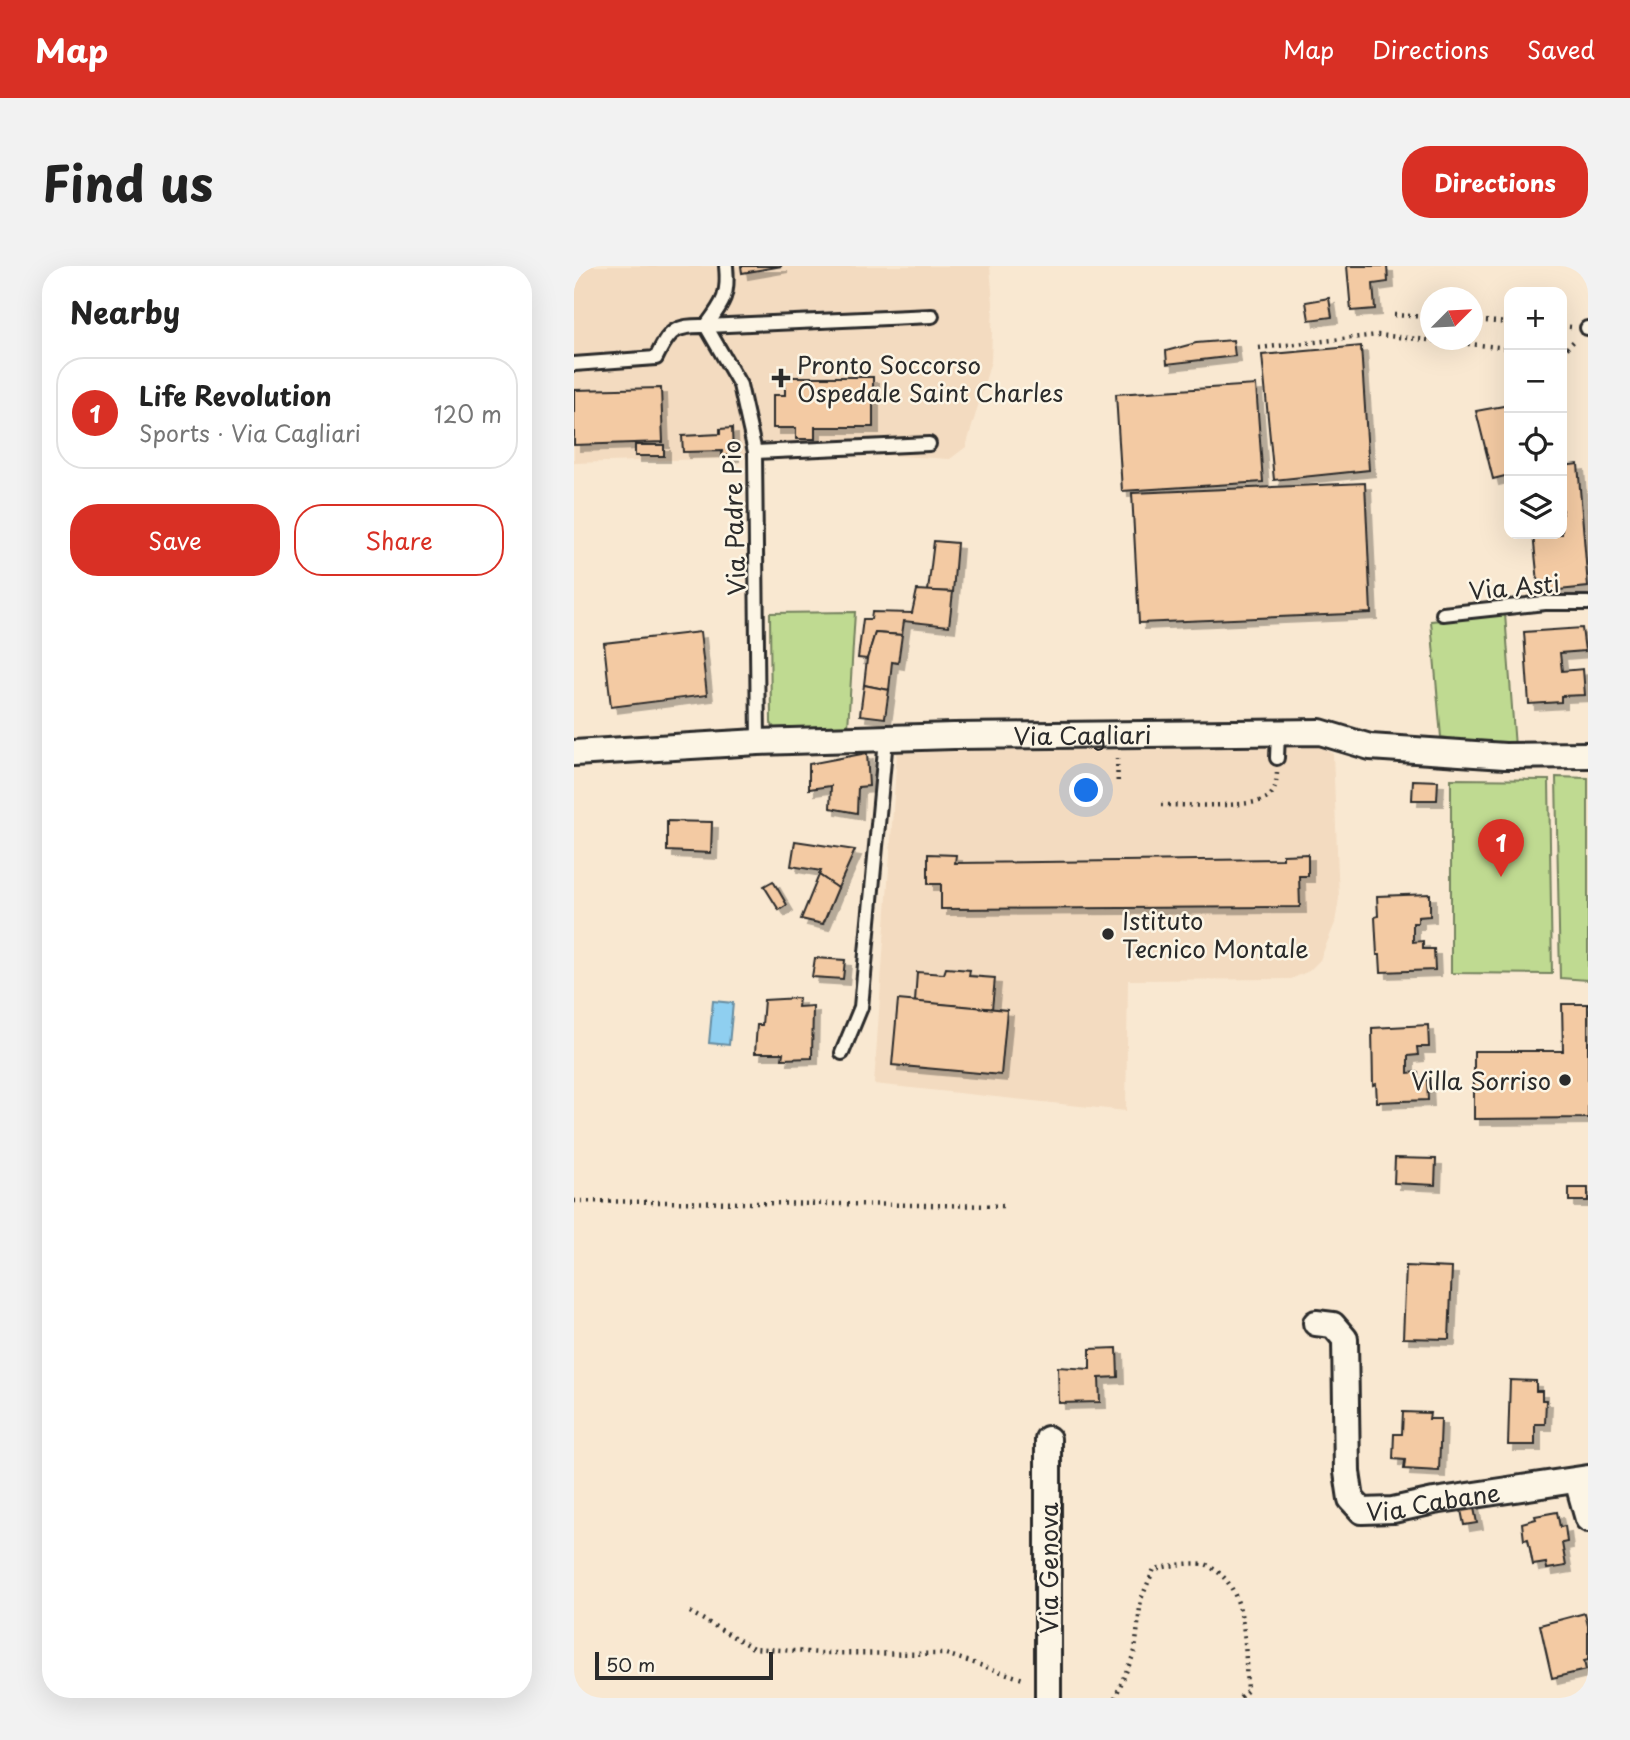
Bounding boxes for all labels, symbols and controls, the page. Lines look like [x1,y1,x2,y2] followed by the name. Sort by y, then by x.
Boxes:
[35,24,108,74] text: Map
[1283,31,1334,67] text: Map
[1372,31,1489,67] text: Directions
[1527,31,1595,67] text: Saved
[42,145,213,219] text: Find us
[1402,146,1588,218] button: Directions
[1420,287,1483,350] north arrow
[1504,287,1567,539] map controls
[1504,287,1567,350] button: +
[70,289,180,334] text: Nearby
[797,346,1064,410] place label: Pronto Soccorso Ospedale Saint Charles
[1504,350,1567,413] button: −
[771,368,791,388] marker: Pronto Soccorso Ospedale Saint Charles
[139,376,331,415] text: Life Revolution
[90,396,101,431] text: 1
[434,396,502,431] text: 120 m
[1504,413,1567,476] button: locate
[139,415,361,450] text: Sports · Via Cagliari
[712,440,754,596] street label: Via Padre Pio
[1504,476,1567,539] button: layers
[70,504,280,576] button: Save
[294,504,504,576] button: Share
[1467,564,1561,608] street label: Via Asti
[1013,716,1152,753] street label: Via Cagliari
[1069,773,1103,807] your location
[1478,819,1524,877] pin: 1
[1122,902,1309,966] place label: Istituto Tecnico Montale
[1100,926,1116,942] marker: Istituto Tecnico Montale
[1411,1062,1551,1098] place label: Villa Sorriso
[1557,1072,1573,1088] marker: Villa Sorriso
[1365,1473,1503,1529] street label: Via Cabane
[1030,1502,1066,1634] street label: Via Genova
[595,1649,774,1681] scale bar
[606,1650,655,1678] text: 50 m

